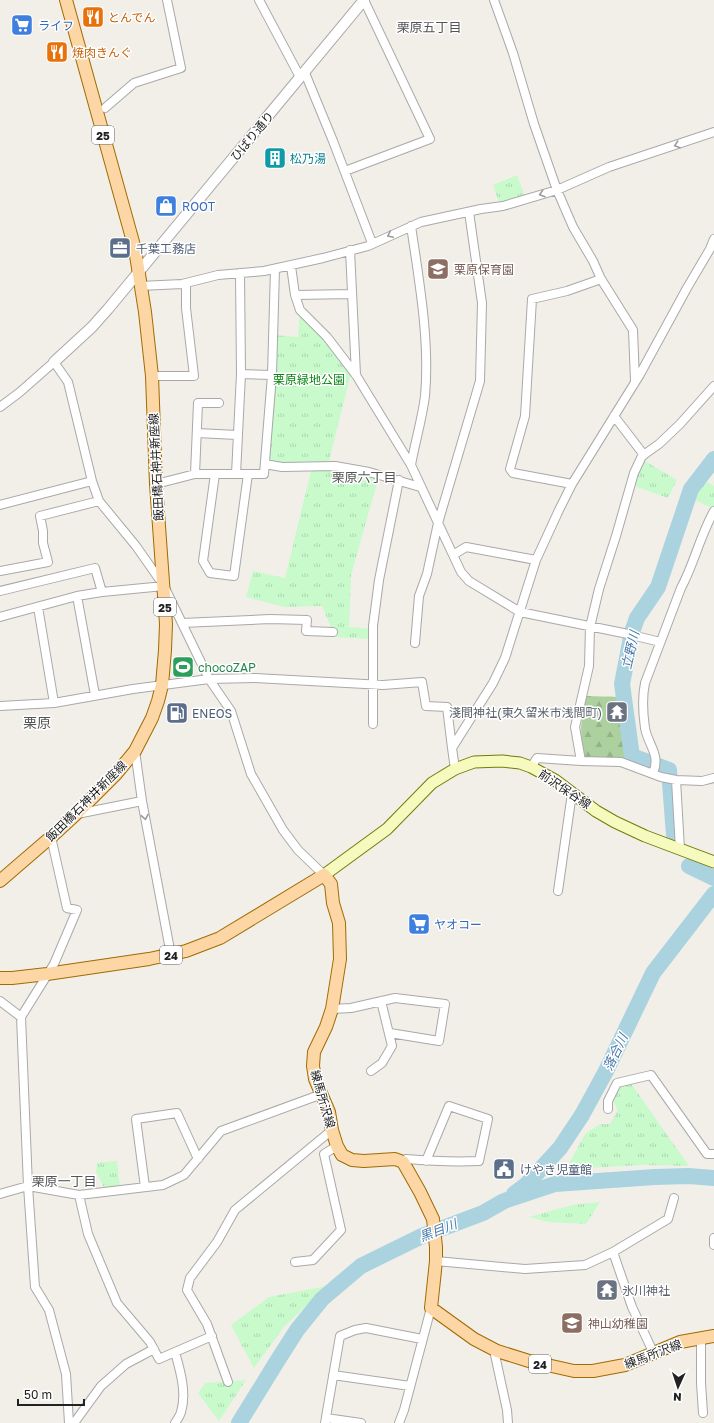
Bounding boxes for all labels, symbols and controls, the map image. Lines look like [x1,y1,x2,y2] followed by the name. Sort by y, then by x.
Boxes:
[80,4,106,30] restaurant icon: とんでん
[108,10,155,25] place label: とんでん
[9,12,35,38] supermarket icon: ライフ
[38,18,74,33] place label: ライフ
[396,19,462,35] district label: 栗原五丁目
[44,39,70,65] restaurant icon: 焼肉きんぐ
[72,45,132,60] place label: 焼肉きんぐ
[227,108,277,164] street label: ひばり通り
[92,126,114,144] road number: 25
[674,140,681,148] one-way arrow
[262,145,288,171] building icon: 松乃湯
[290,151,326,166] place label: 松乃湯
[539,189,546,198] one-way arrow
[153,193,179,219] shop icon: ROOT
[182,199,216,214] place label: ROOT
[387,230,395,238] one-way arrow
[107,235,133,261] office icon: 千葉工務店
[136,241,196,256] place label: 千葉工務店
[425,256,451,282] school or university icon: 栗原保育園
[454,262,514,277] place label: 栗原保育園
[273,372,345,387] park label: 栗原緑地公園
[146,413,166,521] street label: 飯田橋石神井新座線
[331,469,397,485] district label: 栗原六丁目
[154,598,176,616] road number: 25
[618,627,643,671] water label: 立野川
[170,654,196,680] sports icon: chocoZAP
[198,660,256,675] place label: chocoZAP
[604,699,630,725] temple icon: 淺間神社(東久留米市浅間町)
[164,700,190,726] fuel station icon: ENEOS
[449,705,602,720] place label: 淺間神社(東久留米市浅間町)
[192,706,233,721] place label: ENEOS
[23,714,51,731] district label: 栗原
[43,758,129,844] street label: 飯田橋石神井新座線
[536,766,594,812] street label: 前沢保谷線
[141,814,149,820] one-way arrow
[406,911,432,937] supermarket icon: ヤオコー
[434,917,482,932] place label: ヤオコー
[160,946,182,964] road number: 24
[599,1029,632,1073] water label: 落合川
[308,1068,338,1130] street label: 練馬所沢線
[491,1156,517,1182] public building icon: けやき児童館
[520,1162,592,1177] place label: けやき児童館
[31,1173,97,1189] district label: 栗原一丁目
[417,1215,461,1244] water label: 黒目川
[594,1277,620,1303] temple icon: 氷川神社
[622,1283,670,1298] place label: 氷川神社
[559,1310,585,1336] school or university icon: 神山幼稚園
[588,1316,648,1331] place label: 神山幼稚園
[622,1336,684,1372] street label: 練馬所沢線
[529,1355,551,1373] road number: 24
[658,1367,698,1407] north arrow
[18,1381,84,1407] scale bar
[24,1387,52,1402] text: 50 m
[673,1391,682,1404] text: N

